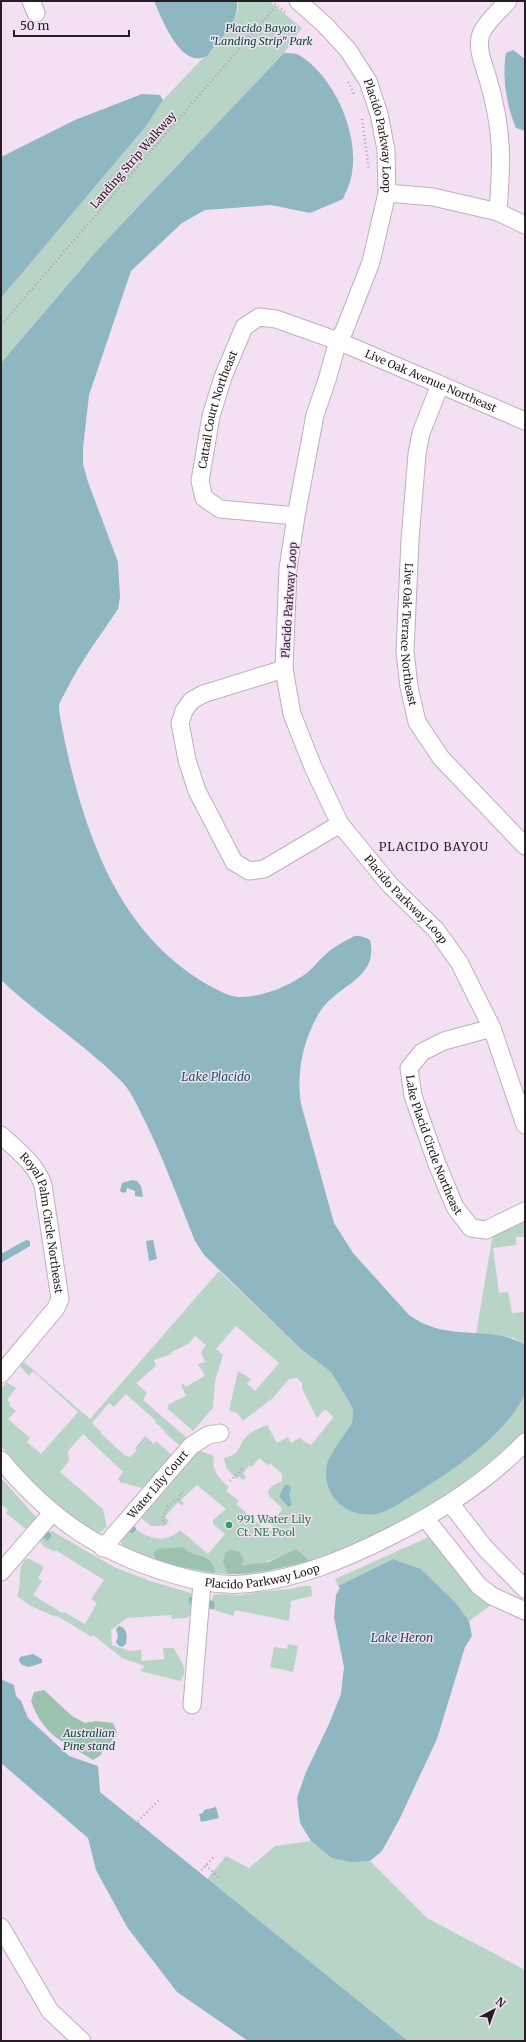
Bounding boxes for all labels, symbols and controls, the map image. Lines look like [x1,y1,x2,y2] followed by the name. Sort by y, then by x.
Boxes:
[14,12,129,38] scale bar
[20,18,49,33] text: 50 m
[209,21,313,48] park label: Placido Bayou "Landing Strip" Park
[361,77,394,193] street label: Placido Parkway Loop
[87,108,179,211] street label: Landing Strip Walkway
[363,346,499,415] street label: Live Oak Avenue Northeast
[195,348,241,470] street label: Cattail Court Northeast
[278,541,300,659] street label: Placido Parkway Loop
[398,563,420,708] street label: Live Oak Terrace Northeast
[379,839,489,854] district label: PLACIDO BAYOU
[361,852,451,947] street label: Placido Parkway Loop
[181,1069,251,1084] water label: Lake Placido
[403,1074,466,1218] street label: Lake Placid Circle Northeast
[17,1149,66,1295] street label: Royal Palm Circle Northeast
[124,1447,192,1522] street label: Water Lily Court
[237,1512,312,1539] place label: 991 Water Lily Ct. NE Pool
[224,1520,234,1530] marker: 991 Water Lily Ct. NE Pool
[204,1561,322,1591] street label: Placido Parkway Loop
[371,1630,433,1645] water label: Lake Heron
[62,1726,116,1753] park label: Australian Pine stand
[474,1990,514,2030] north arrow
[493,1994,509,2011] text: N

